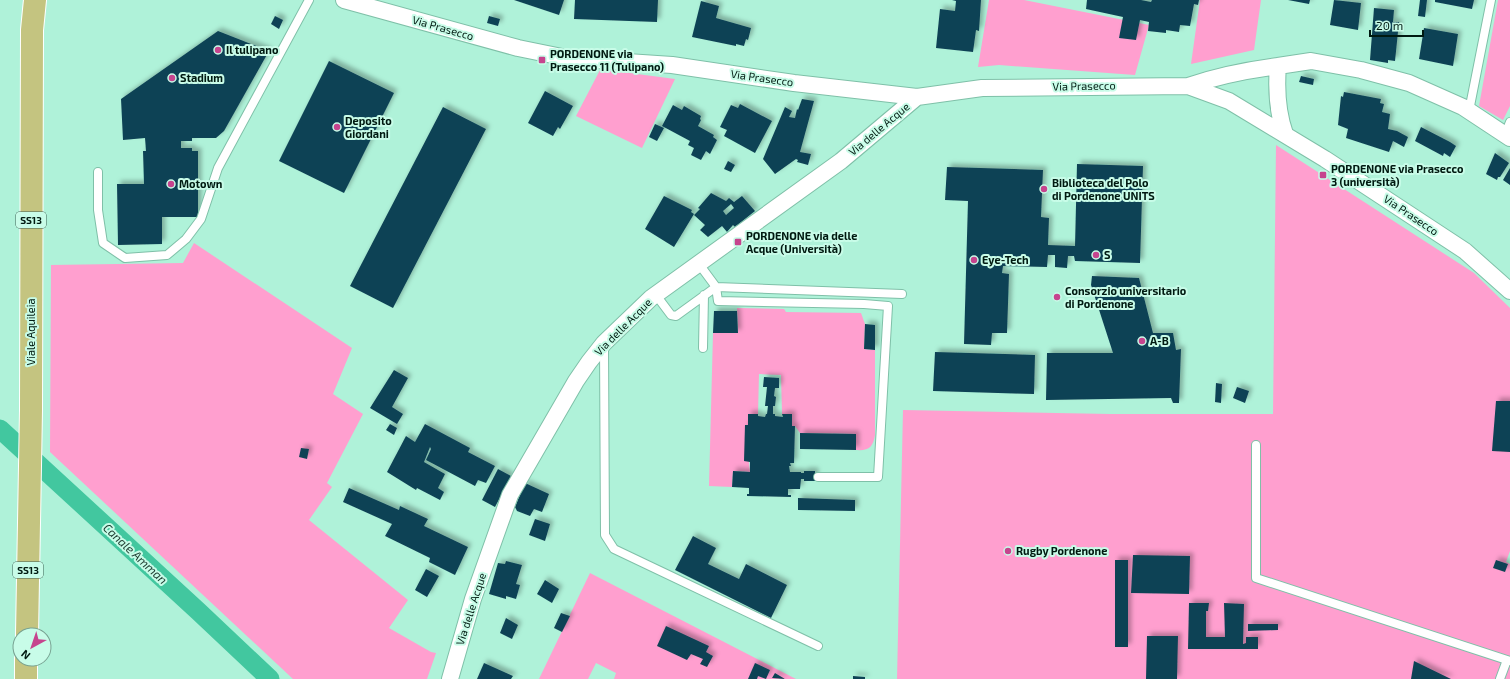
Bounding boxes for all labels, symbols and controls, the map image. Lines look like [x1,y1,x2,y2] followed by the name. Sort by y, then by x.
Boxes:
[1370,12,1423,38] scale bar
[411,13,475,42] street label: Via Prasecco
[1376,18,1403,32] text: 20 m
[226,43,279,56] place label: Il tulipano
[213,45,223,55] marker: Il tulipano
[550,47,664,73] place label: PORDENONE via Prasecco 11 (Tulipano)
[537,55,547,65] marker: PORDENONE via Prasecco 11 (Tulipano)
[730,67,794,88] street label: Via Prasecco
[180,71,223,84] place label: Stadium
[167,73,177,83] marker: Stadium
[1052,78,1116,93] street label: Via Prasecco
[846,99,912,158] street label: Via delle Acque
[345,114,392,140] place label: Deposito Giordani
[332,122,342,132] marker: Deposito Giordani
[1331,162,1464,188] place label: PORDENONE via Prasecco 3 (università)
[1318,170,1328,180] marker: PORDENONE via Prasecco 3 (università)
[1052,176,1155,202] place label: Biblioteca del Polo di Pordenone UNITS
[179,177,222,190] place label: Motown
[166,179,176,189] marker: Motown
[1039,184,1049,194] marker: Biblioteca del Polo di Pordenone UNITS
[1381,192,1441,238] street label: Via Prasecco
[16,212,46,228] road number: SS13
[746,229,857,255] place label: PORDENONE via delle Acque (Università)
[733,237,743,247] marker: PORDENONE via delle Acque (Università)
[1104,248,1111,261] place label: S
[1091,250,1101,260] marker: S
[982,253,1029,267] place label: Eye-Tech
[969,255,979,265] marker: Eye-Tech
[1065,284,1187,310] place label: Consorzio universitario di Pordenone
[1052,292,1062,302] marker: Consorzio universitario di Pordenone
[591,295,654,358] street label: Via delle Acque
[24,299,37,365] street label: Viale Aquileia
[1150,334,1169,347] place label: A-B
[1137,336,1147,346] marker: A-B
[101,520,170,586] water label: Canale Amman
[1016,544,1107,558] place label: Rugby Pordenone
[1003,546,1013,556] marker: Rugby Pordenone
[13,562,43,578] road number: SS13
[453,571,488,647] street label: Via delle Acque
[12,627,52,667] north arrow
[18,647,32,663] text: N

